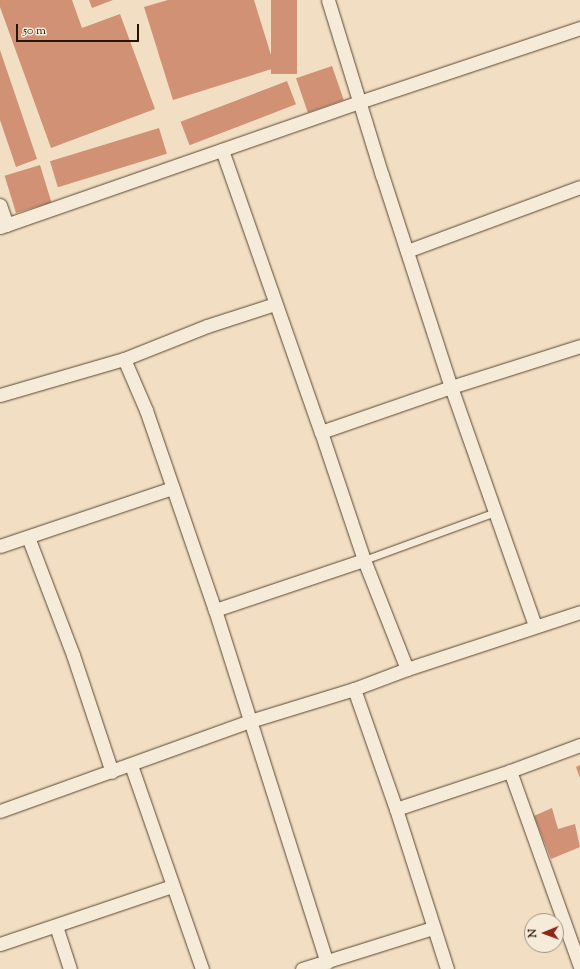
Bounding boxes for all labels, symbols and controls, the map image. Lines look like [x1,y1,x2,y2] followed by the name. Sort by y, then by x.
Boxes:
[18,16,141,42] scale bar
[23,22,46,40] text: 50 m
[524,913,564,953] north arrow
[525,929,541,938] text: N

